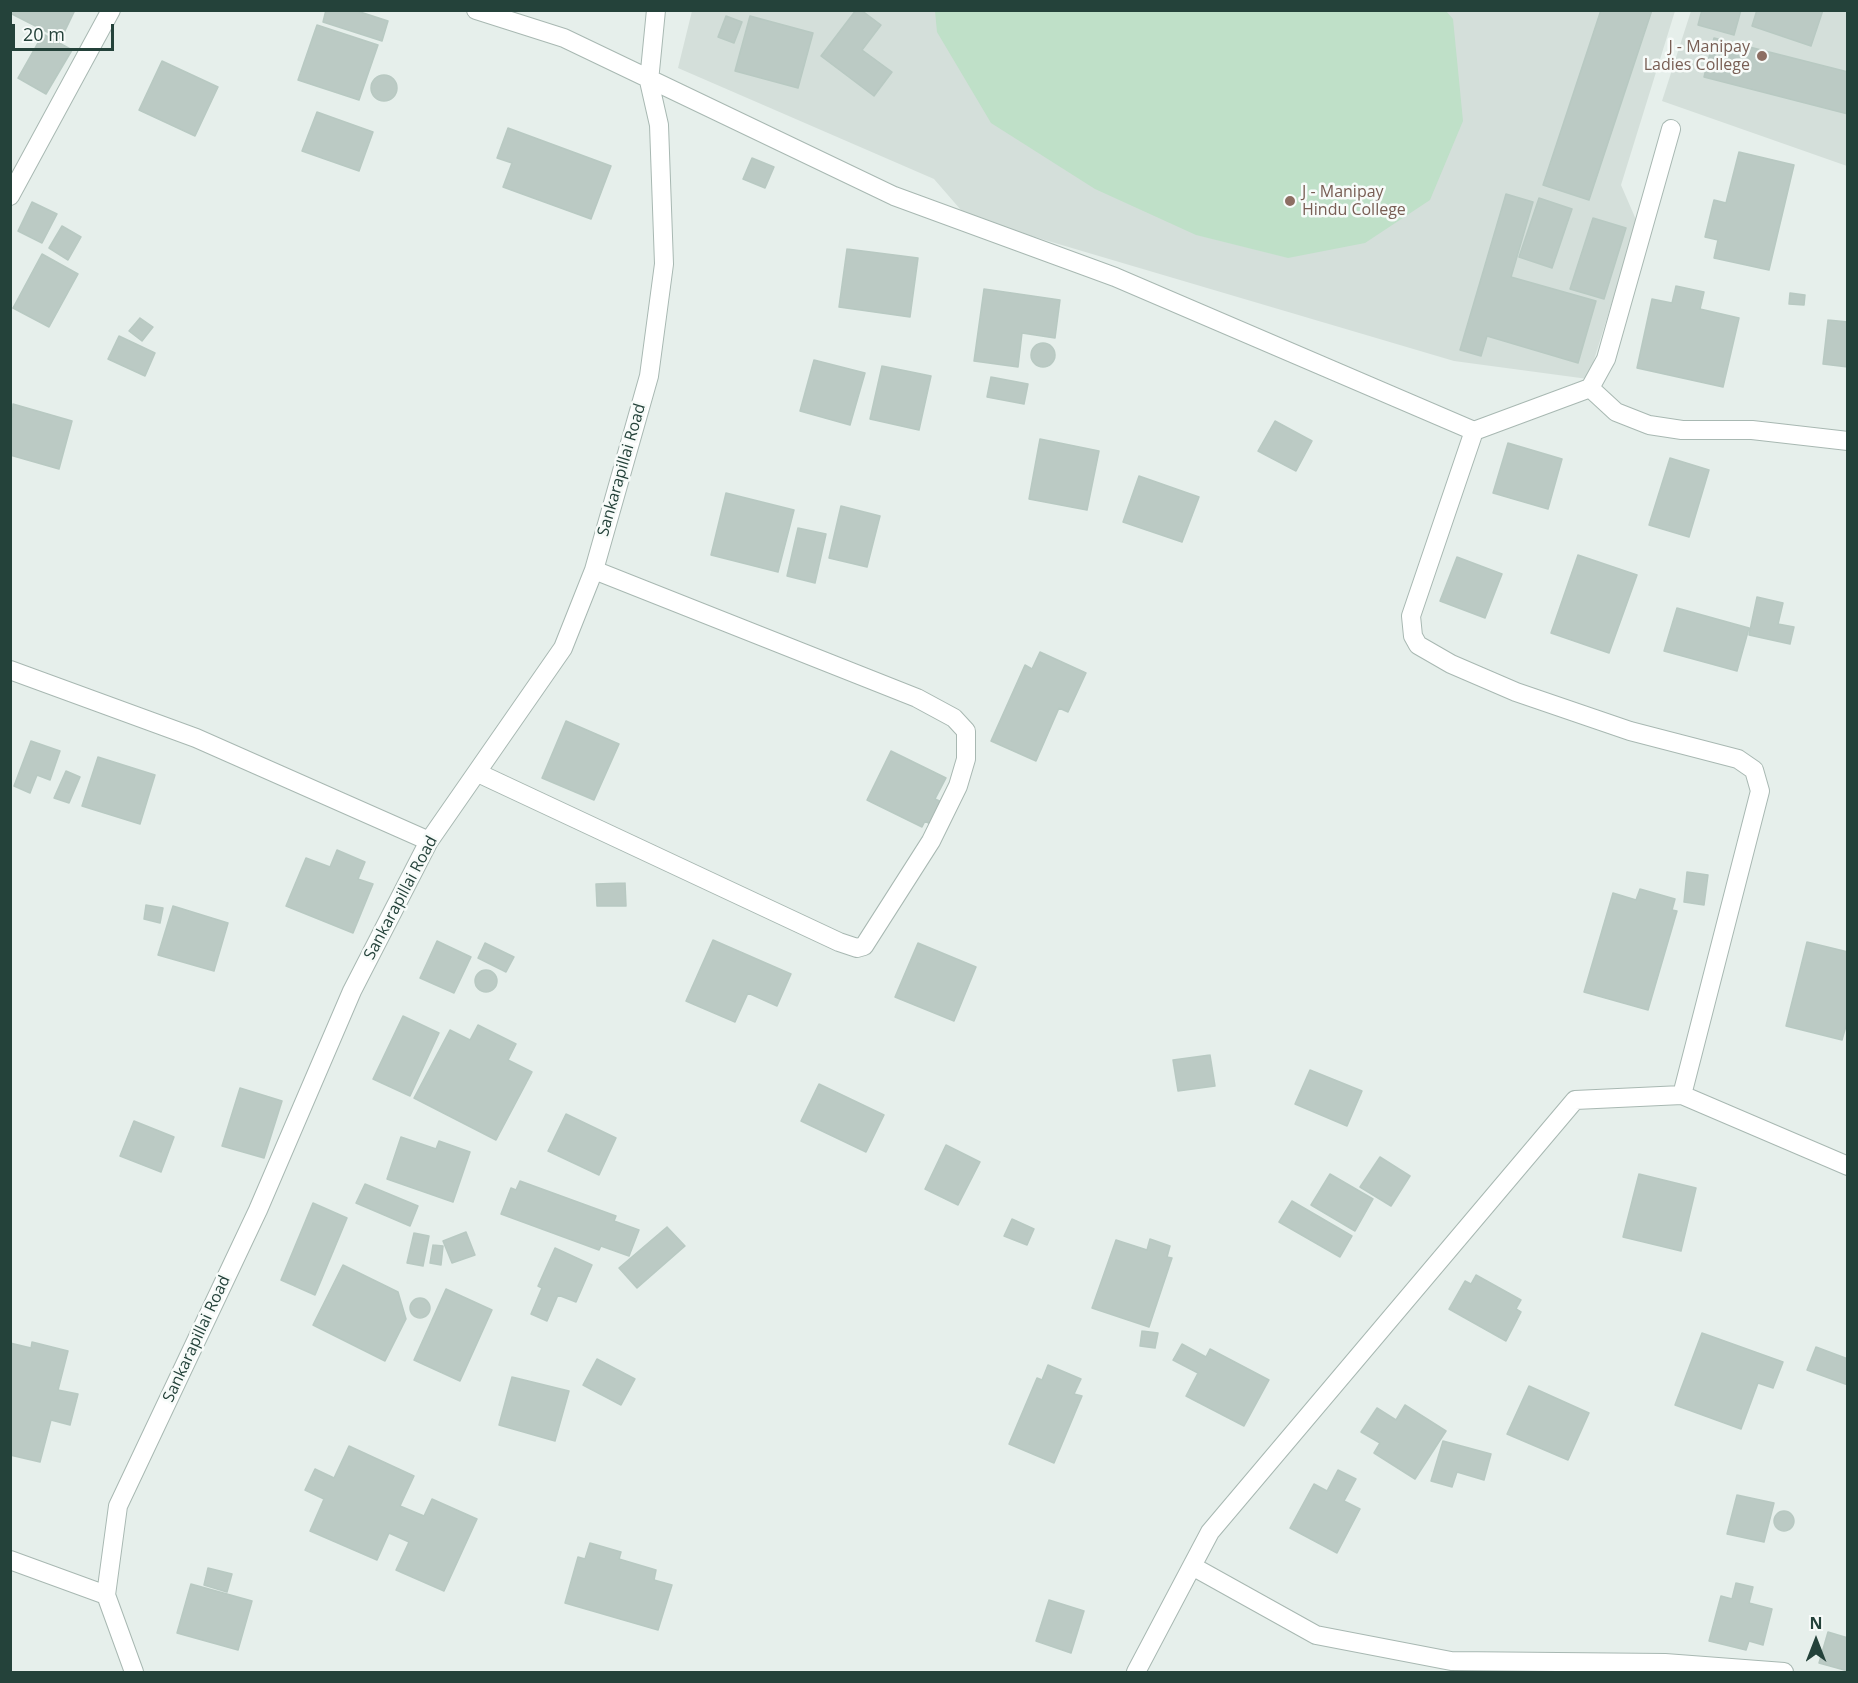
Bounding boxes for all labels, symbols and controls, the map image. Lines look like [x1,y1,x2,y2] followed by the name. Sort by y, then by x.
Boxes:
[15,12,117,50] scale bar
[23,22,65,46] text: 20 m
[1644,37,1750,75] place label: J - Manipay Ladies College
[1755,49,1769,63] marker: J - Manipay Ladies College
[1302,182,1406,220] place label: J - Manipay Hindu College
[1283,194,1297,208] marker: J - Manipay Hindu College
[594,401,650,539] street label: Sankarapillai Road
[360,833,442,963] street label: Sankarapillai Road
[159,1273,235,1405] street label: Sankarapillai Road
[1786,1611,1846,1671] north arrow
[1809,1612,1823,1634] text: N

